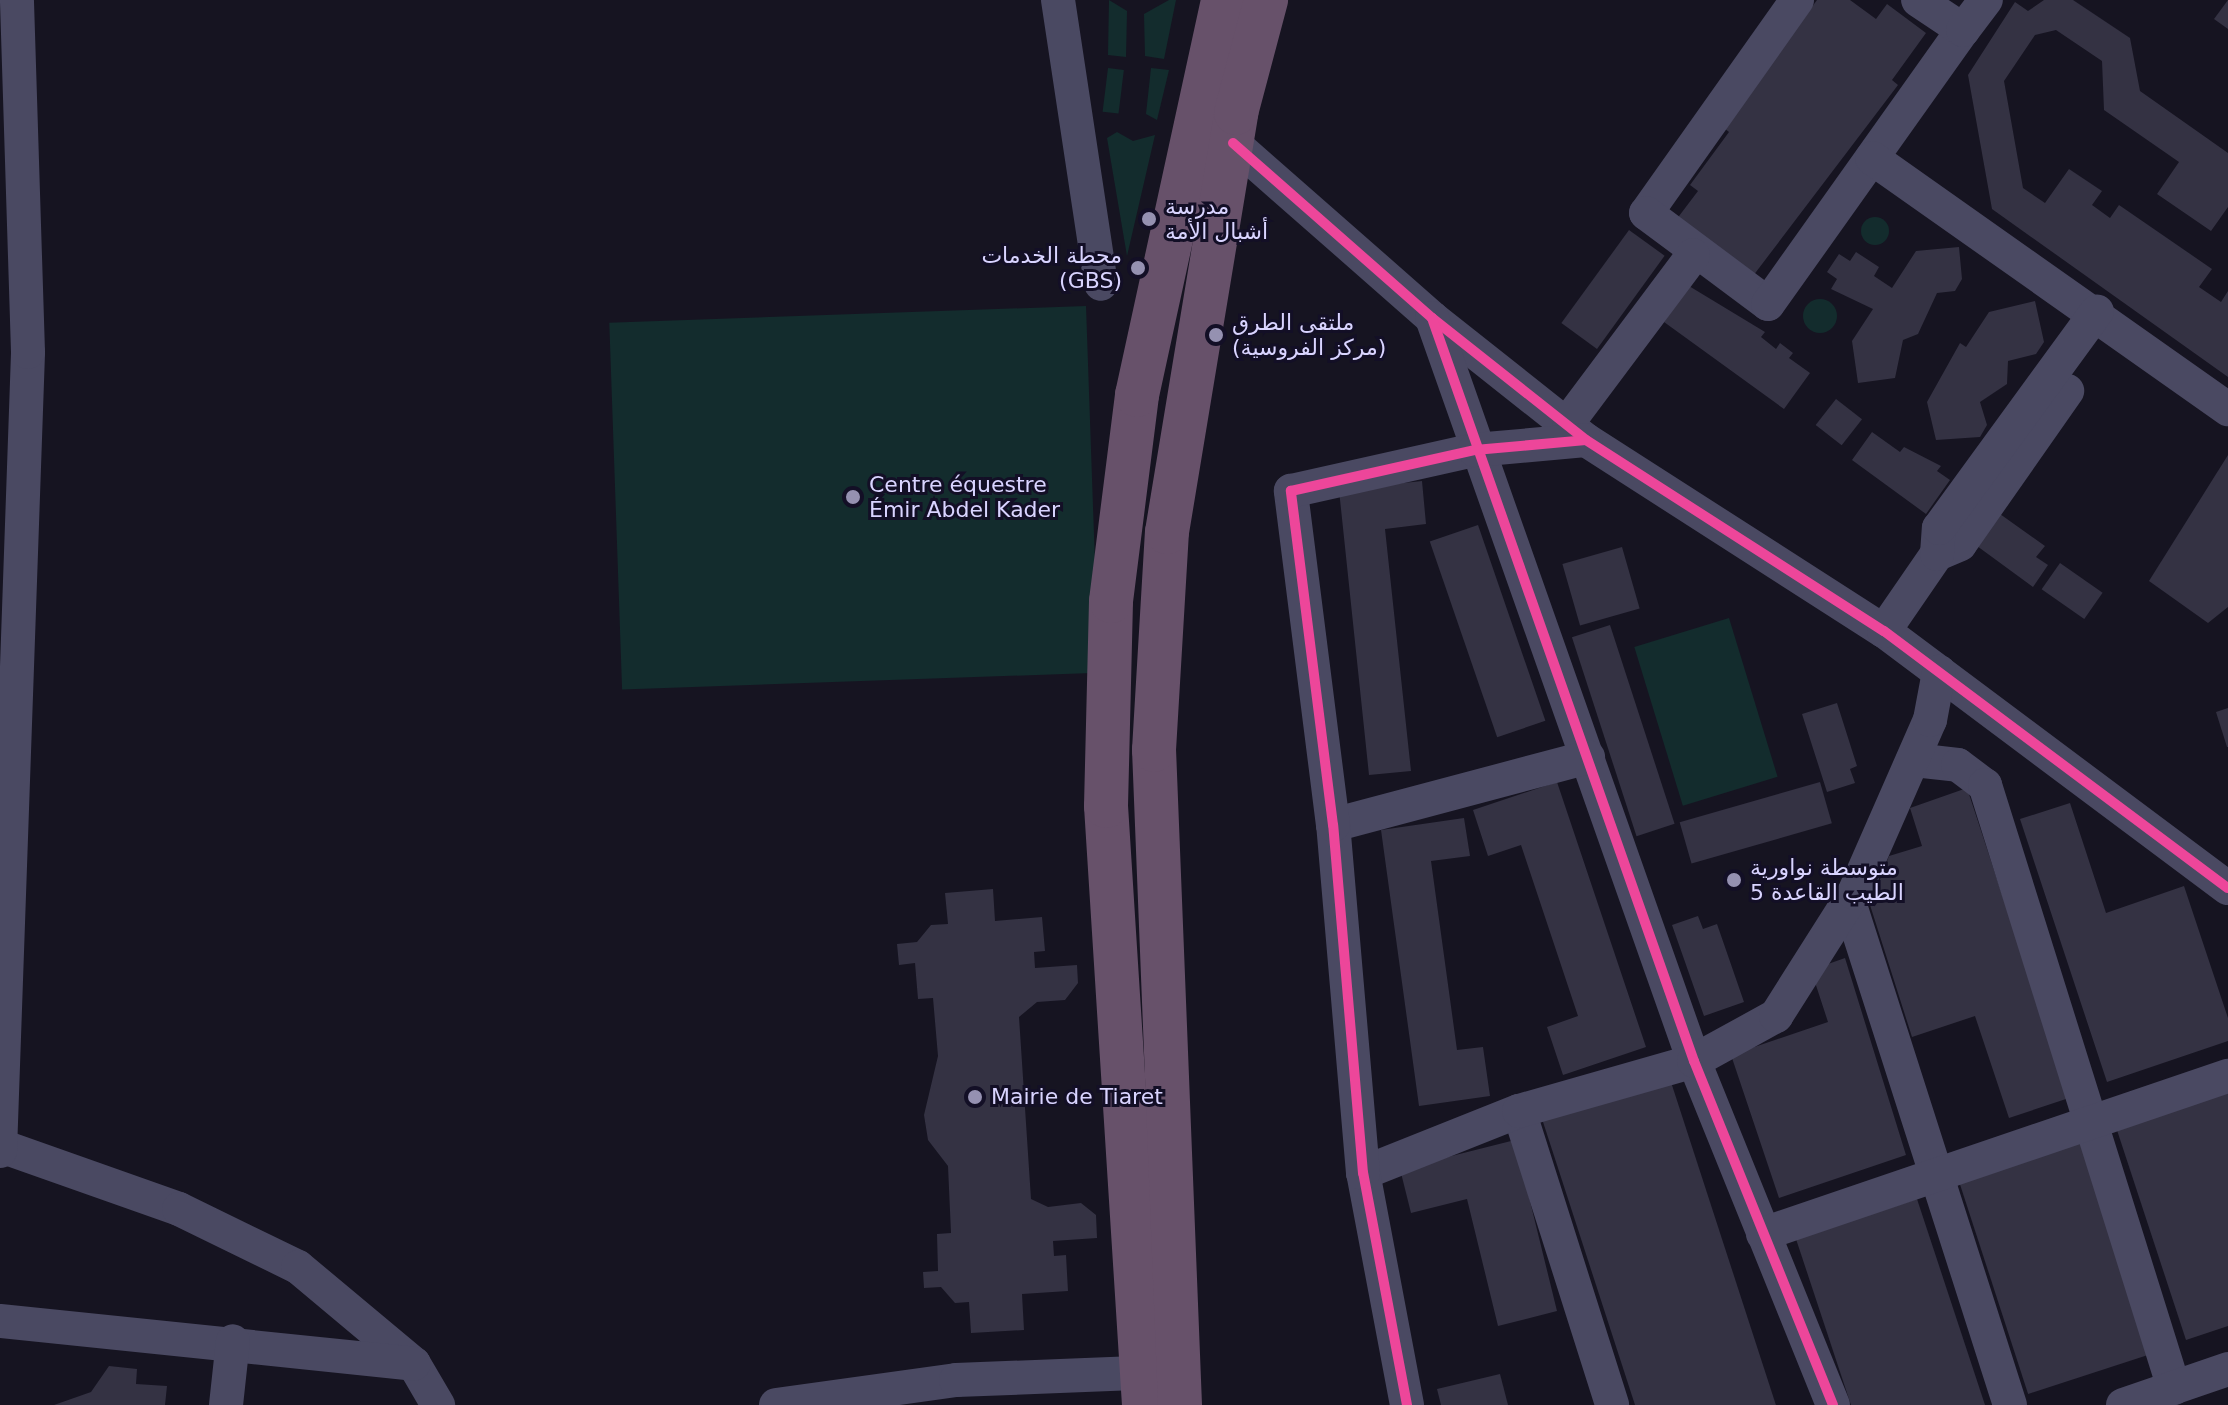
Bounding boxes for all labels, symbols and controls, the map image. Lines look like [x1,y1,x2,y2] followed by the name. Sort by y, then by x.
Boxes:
[1165,193,1268,244] place label: مدرسة أشبال الأمة
[1140,210,1158,228] marker: مدرسة أشبال الأمة
[981,242,1122,294] place label: محطة الخدمات (GBS)
[1129,259,1147,277] marker: محطة الخدمات (GBS)
[1232,309,1386,360] place label: ملتقى الطرق (مركز الفروسية)
[1207,326,1225,344] marker: ملتقى الطرق (مركز الفروسية)
[869,471,1060,522] place label: Centre équestre Émir Abdel Kader
[844,488,862,506] marker: Centre équestre Émir Abdel Kader
[1750,854,1904,906] place label: متوسطة نواورية الطيب القاعدة 5
[1725,871,1743,889] marker: متوسطة نواورية الطيب القاعدة 5
[991,1084,1163,1110] place label: Mairie de Tiaret
[966,1088,984,1106] marker: Mairie de Tiaret

